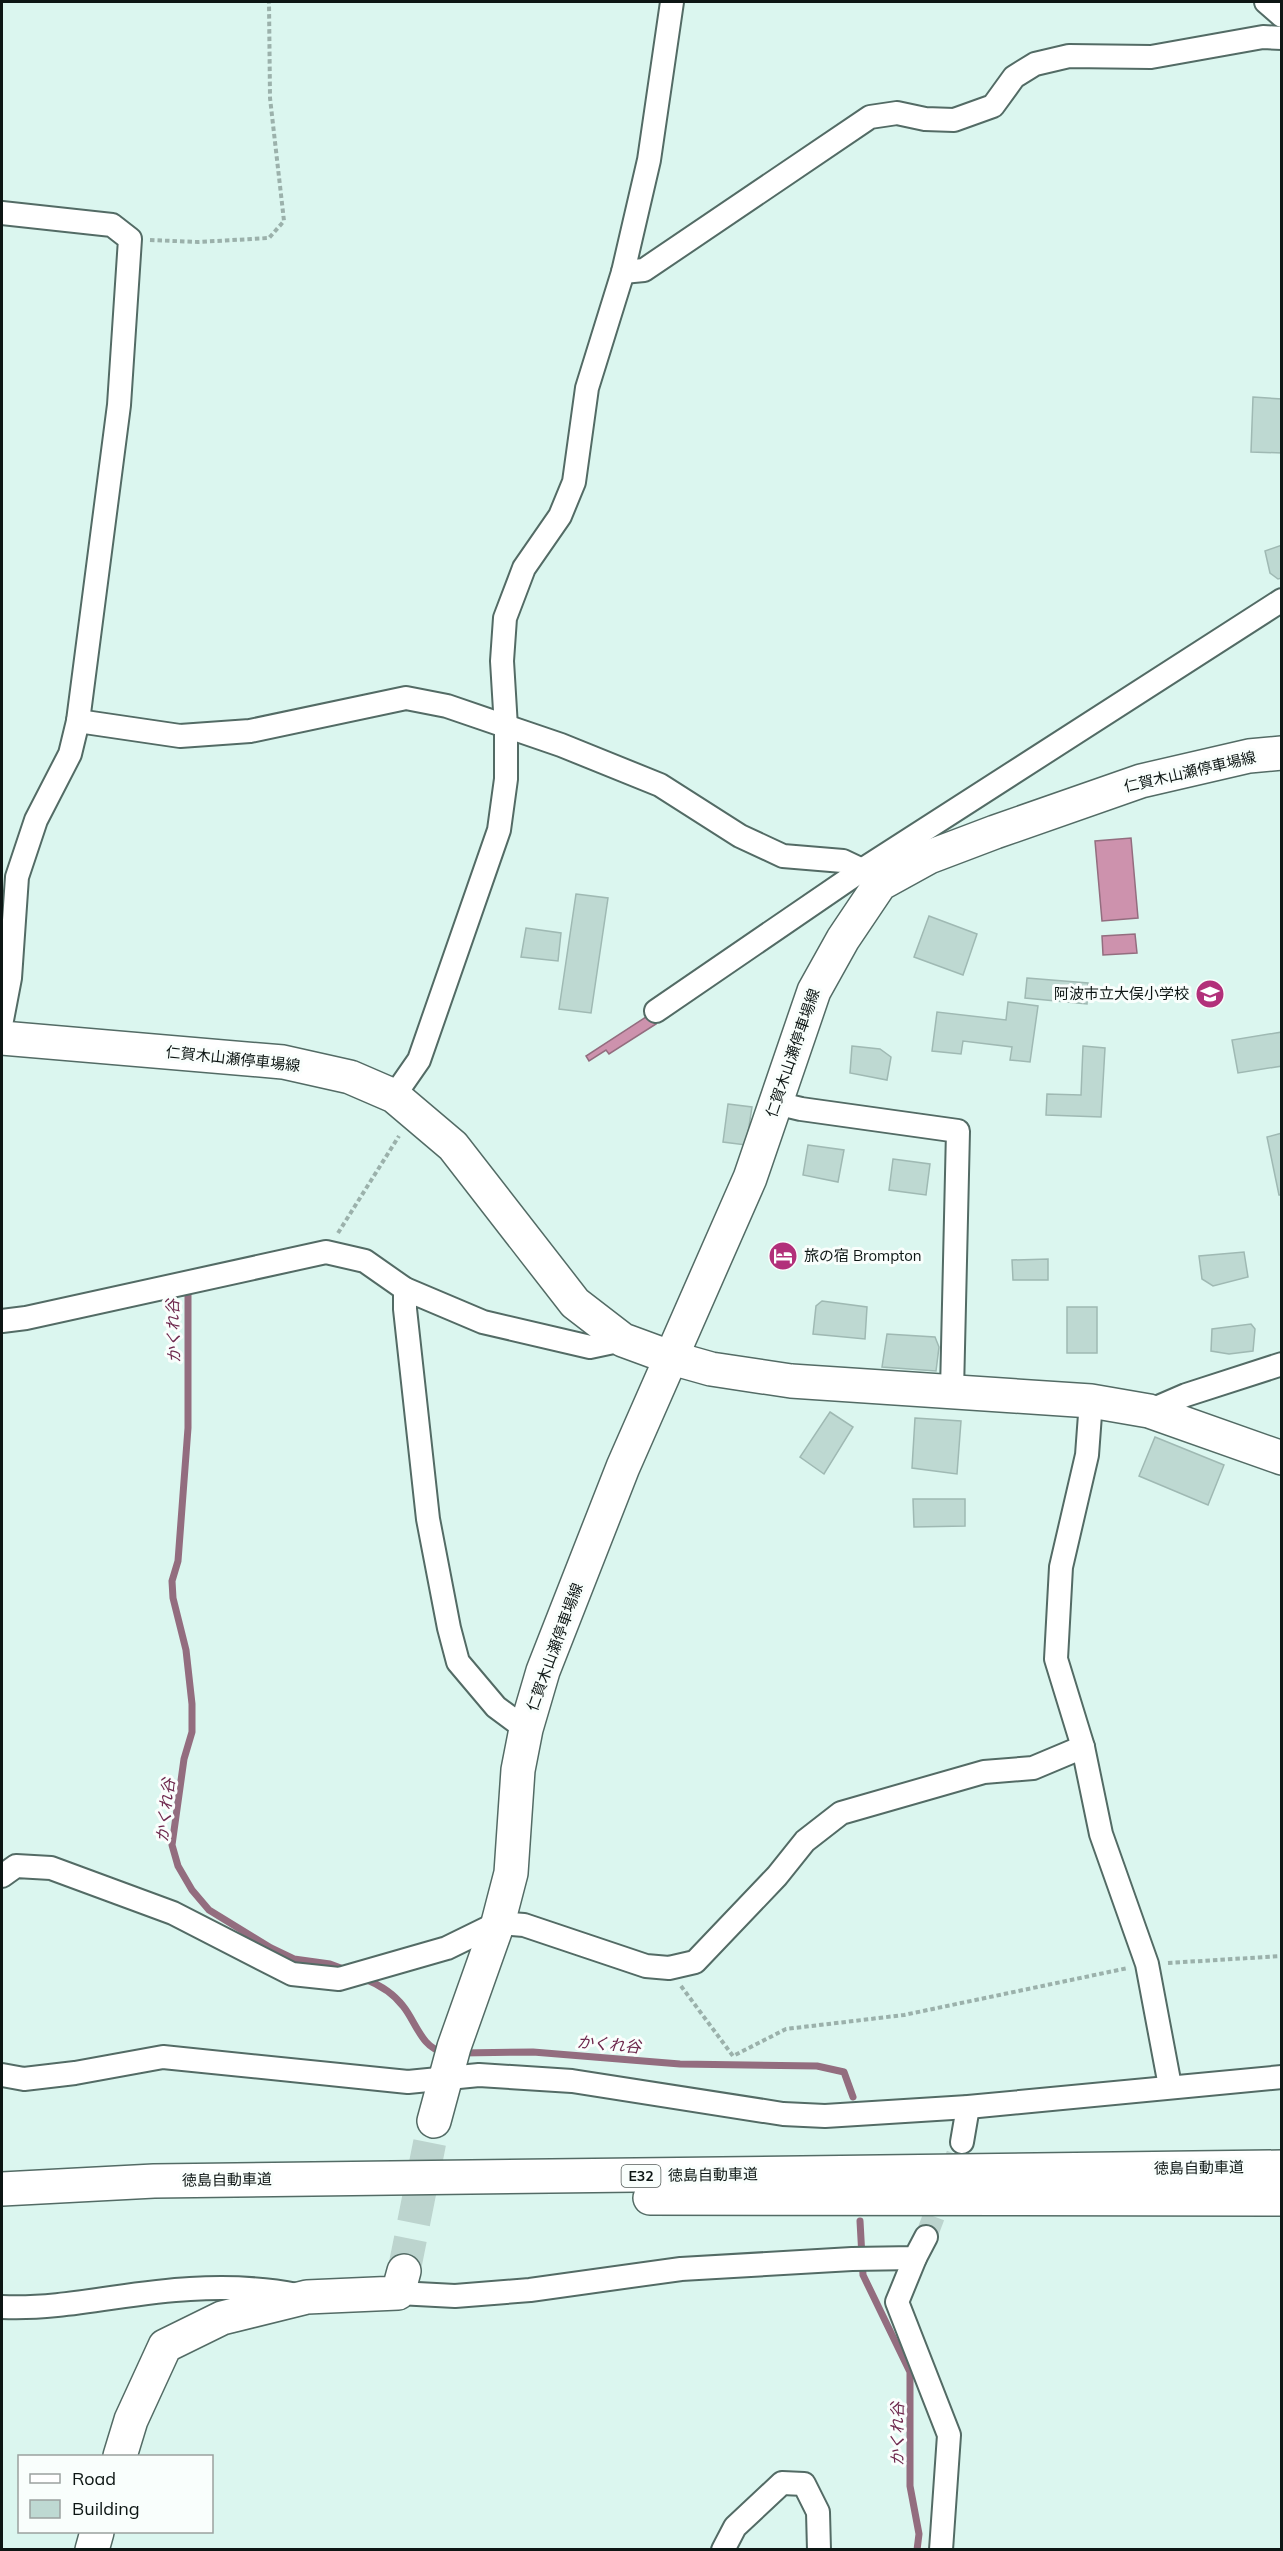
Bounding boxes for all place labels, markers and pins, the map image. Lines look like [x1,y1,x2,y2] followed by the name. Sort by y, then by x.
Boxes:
[1194,978,1226,1010] school or university icon: 阿波市立大俣小学校
[1054,984,1189,1003] place label: 阿波市立大俣小学校
[767,1240,799,1272] hotel icon: 旅の宿 Brompton
[804,1246,922,1265] place label: 旅の宿 Brompton

